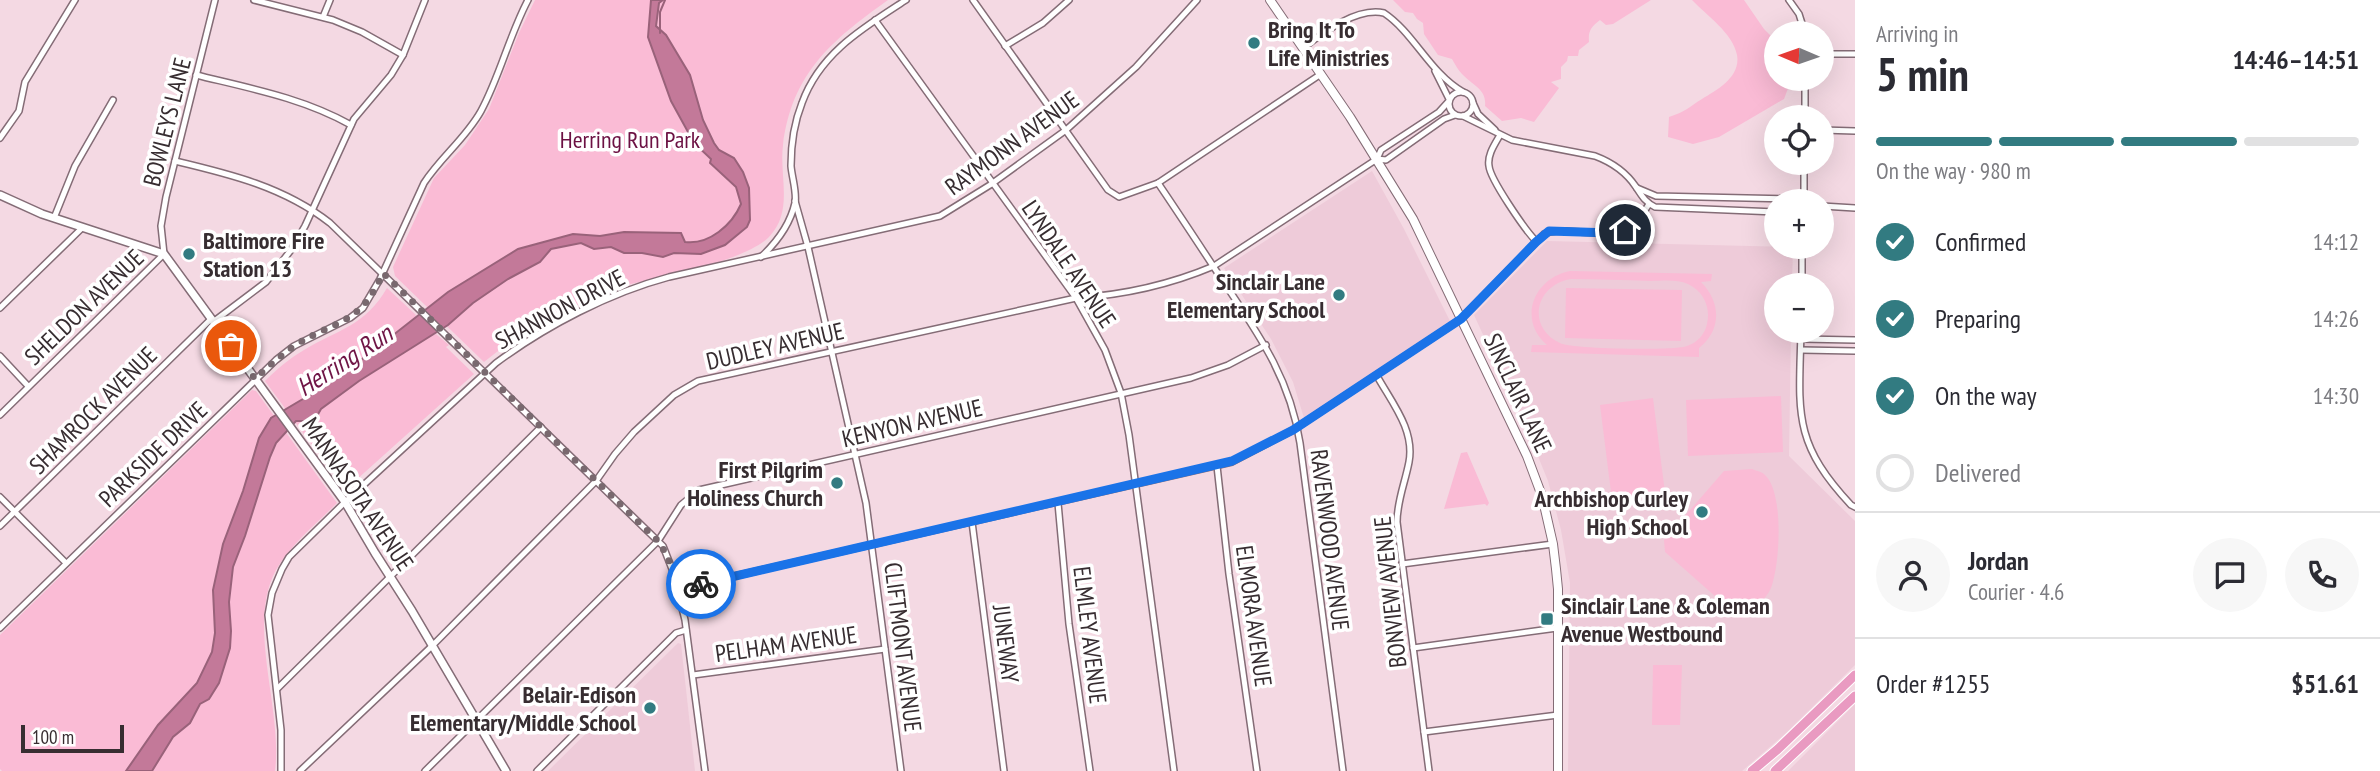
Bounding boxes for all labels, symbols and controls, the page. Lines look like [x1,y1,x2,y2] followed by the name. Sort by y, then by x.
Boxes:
[1268,14,1389,73] place label: Bring It To Life Ministries
[1876,19,1958,48] text: Arriving in
[1764,21,1834,91] north arrow
[1764,21,1834,343] map controls
[1246,35,1262,51] marker: Bring It To Life Ministries
[2232,43,2359,76] text: 14:46–14:51
[1876,44,1969,104] text: 5 min
[136,54,198,190] street label: BOWLEYS LANE
[939,84,1085,202] street label: RAYMONN AVENUE
[1764,105,1834,175] button: locate
[560,124,701,155] park label: Herring Run Park
[1876,156,2031,185] text: On the way · 980 m
[1764,189,1834,259] button: +
[1015,194,1123,334] street label: LYNDALE AVENUE
[1595,200,1655,260] pin
[1606,211,1644,249] icon: home
[1876,223,1914,261] icon: check
[203,225,324,284] place label: Baltimore Fire Station 13
[1935,225,2026,258] text: Confirmed
[2313,227,2359,256] text: 14:12
[18,242,150,372] street label: SHELDON AVENUE
[181,246,197,262] marker: Baltimore Fire Station 13
[490,262,630,356] street label: SHANNON DRIVE
[1167,266,1325,325] place label: Sinclair Lane Elementary School
[1764,273,1834,343] button: −
[1331,287,1347,303] marker: Sinclair Lane Elementary School
[1876,300,1914,338] icon: check
[1935,302,2021,335] text: Preparing
[2313,304,2359,333] text: 14:26
[703,315,847,377] street label: DUDLEY AVENUE
[201,316,261,376] pin
[290,316,400,403] water label: Herring Run
[212,327,250,365] icon: bag
[1477,328,1559,458] street label: SINCLAIR LANE
[23,340,163,480] street label: SHAMROCK AVENUE
[1876,377,1914,415] icon: check
[1935,379,2037,412] text: On the way
[2313,381,2359,410] text: 14:30
[839,392,985,454] street label: KENYON AVENUE
[92,394,214,514] street label: PARKSIDE DRIVE
[295,411,421,577] street label: MANNASOTA AVENUE
[1304,448,1356,632] street label: RAVENWOOD AVENUE
[687,454,823,513] place label: First Pilgrim Holiness Church
[1935,456,2021,489] text: Delivered
[829,475,845,491] marker: First Pilgrim Holiness Church
[1534,483,1688,542] place label: Archbishop Curley High School
[1694,504,1710,520] marker: Archbishop Curley High School
[1367,515,1413,669] street label: BONVIEW AVENUE
[1876,538,1950,612] button: person
[2193,538,2267,612] button: chat
[2285,538,2359,612] button: phone
[1229,543,1279,689] street label: ELMORA AVENUE
[1968,544,2029,577] text: Jordan
[666,549,736,619] courier
[877,560,929,734] street label: CLIFTMONT AVENUE
[682,565,720,603] icon: bike
[1066,565,1114,705] street label: ELMLEY AVENUE
[1968,577,2064,606] text: Courier · 4.6
[1560,590,1770,649] place label: Sinclair Lane & Coleman Avenue Westbound
[986,602,1026,685] street label: JUNEWAY
[1539,611,1555,627] marker: Sinclair Lane & Coleman Avenue Westbound
[713,619,859,669] street label: PELHAM AVENUE
[1876,667,1991,700] text: Order #1255
[2291,667,2359,700] text: $51.61
[410,679,636,738] place label: Belair-Edison Elementary/Middle School
[642,700,658,716] marker: Belair-Edison Elementary/Middle School
[21,722,124,754] scale bar
[32,725,74,749] text: 100 m

